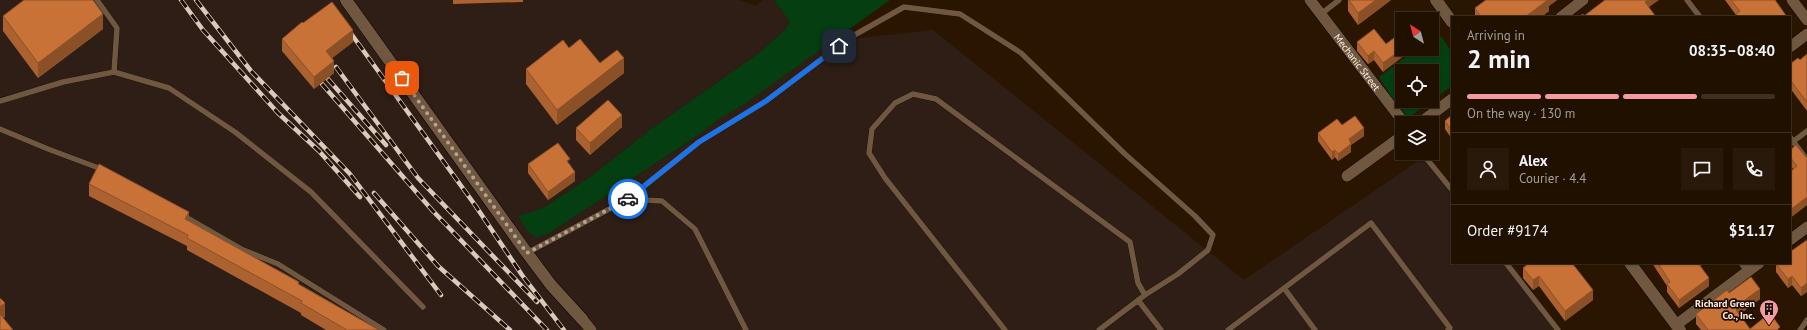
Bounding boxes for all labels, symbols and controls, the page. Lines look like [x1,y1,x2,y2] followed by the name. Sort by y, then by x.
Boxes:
[1395,12,1439,56] north arrow
[1395,12,1439,160] map controls
[1467,27,1525,44] text: Arriving in
[822,29,856,63] pin
[1331,31,1384,94] street label: Mechanic Street
[828,35,850,57] icon: home
[1689,41,1775,60] text: 08:35–08:40
[1467,42,1530,75] text: 2 min
[385,61,419,95] pin
[1395,64,1439,108] button: locate
[391,67,413,89] icon: bag
[1467,105,1575,122] text: On the way · 130 m
[1395,116,1439,160] button: layers
[1467,148,1509,190] button: person
[1681,148,1723,190] button: chat
[1733,148,1775,190] button: phone
[1519,151,1548,170] text: Alex
[1519,170,1586,187] text: Courier · 4.4
[608,179,648,219] courier
[617,188,639,210] icon: car
[1467,221,1548,240] text: Order #9174
[1729,221,1775,240] text: $51.17
[1695,297,1756,322] place label: Richard Green Co., Inc.
[1758,298,1780,326] building icon: Richard Green Co., Inc.

